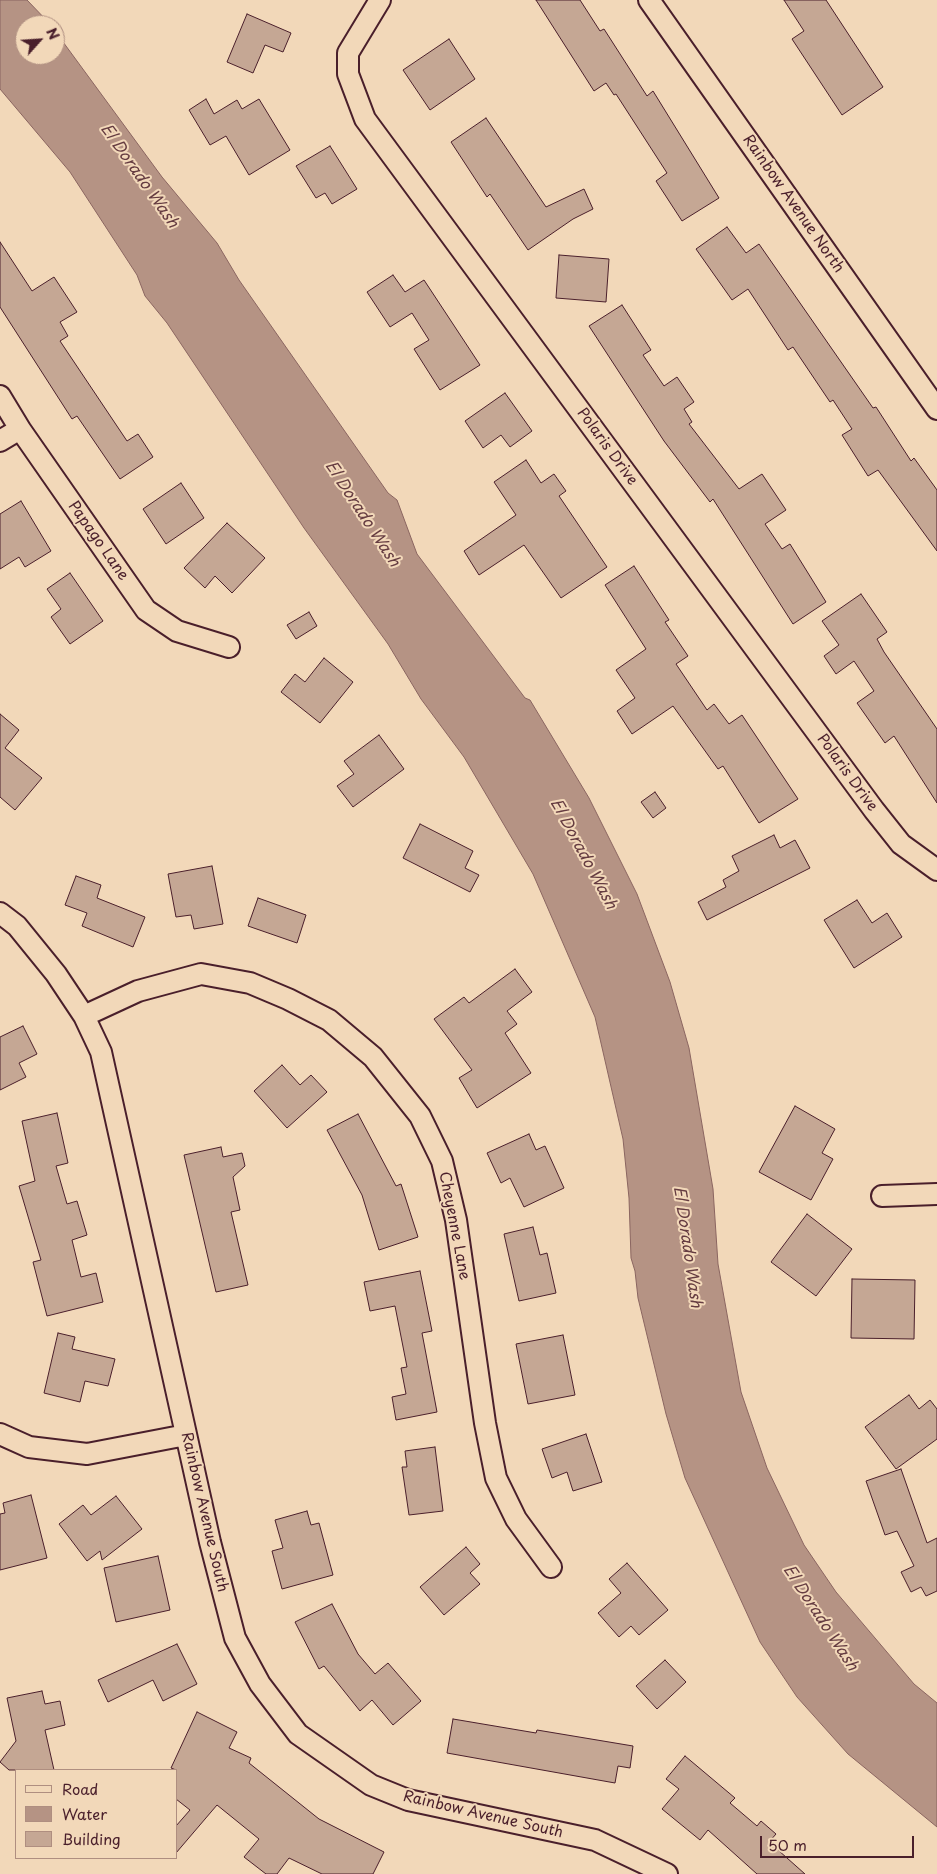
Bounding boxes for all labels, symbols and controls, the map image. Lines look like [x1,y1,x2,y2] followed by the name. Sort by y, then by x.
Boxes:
[15,15,65,65] north arrow
[41,24,65,43] text: N
[96,120,182,232] water label: El Dorado Wash
[739,132,847,276] street label: Rainbow Avenue North
[573,405,641,489] street label: Polaris Drive
[321,457,403,571] water label: El Dorado Wash
[64,498,132,584] street label: Papago Lane
[813,731,881,815] street label: Polaris Drive
[546,795,620,913] water label: El Dorado Wash
[435,1170,473,1282] street label: Cheyenne Lane
[669,1185,705,1309] water label: El Dorado Wash
[177,1430,231,1594] street label: Rainbow Avenue South
[779,1561,861,1675] water label: El Dorado Wash
[15,1769,178,1859] legend
[62,1777,98,1800] text: Road
[401,1788,565,1842] street label: Rainbow Avenue South
[62,1802,107,1825] text: Water
[762,1826,916,1858] scale bar
[62,1827,121,1850] text: Building
[768,1833,807,1856] text: 50 m

